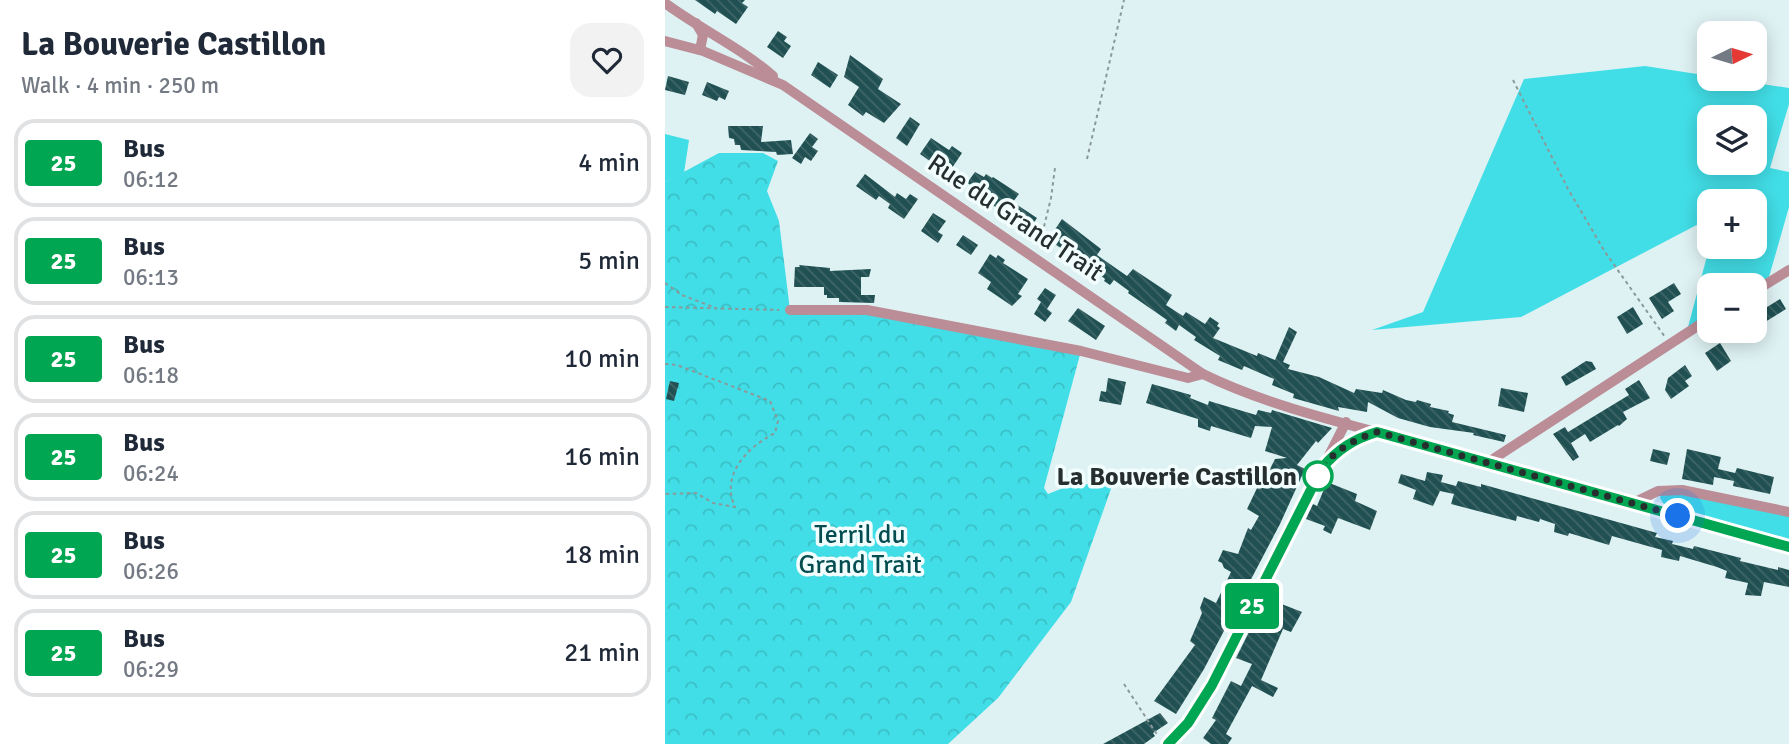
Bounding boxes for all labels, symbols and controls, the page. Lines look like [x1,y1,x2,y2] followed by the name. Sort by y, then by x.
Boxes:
[1697,21,1767,91] north arrow
[1697,21,1767,343] map controls
[570,23,644,97] button: heart
[21,24,326,65] text: La Bouverie Castillon
[21,71,219,100] text: Walk · 4 min · 250 m
[1697,105,1767,175] button: layers
[123,133,165,165] text: Bus
[578,147,640,179] text: 4 min
[922,147,1109,288] street label: Rue du Grand Trait
[51,148,76,178] text: 25
[123,165,179,194] text: 06:12
[1697,189,1767,259] button: +
[123,231,165,263] text: Bus
[578,245,640,277] text: 5 min
[51,246,76,276] text: 25
[123,263,179,292] text: 06:13
[1697,273,1767,343] button: −
[123,329,165,361] text: Bus
[564,343,640,375] text: 10 min
[51,344,76,374] text: 25
[123,361,179,390] text: 06:18
[123,427,165,459] text: Bus
[564,441,640,473] text: 16 min
[51,442,76,472] text: 25
[123,459,179,488] text: 06:24
[1056,461,1297,493] place label: La Bouverie Castillon
[1303,461,1333,491] marker: La Bouverie Castillon
[1660,498,1695,533] your location
[798,519,922,581] park label: Terril du Grand Trait
[123,525,165,557] text: Bus
[564,539,640,571] text: 18 min
[51,540,76,570] text: 25
[123,557,179,586] text: 06:26
[1221,583,1283,629] line badge: 25
[1239,591,1265,621] text: 25
[123,623,165,655] text: Bus
[564,637,640,669] text: 21 min
[51,638,76,668] text: 25
[123,655,179,684] text: 06:29

